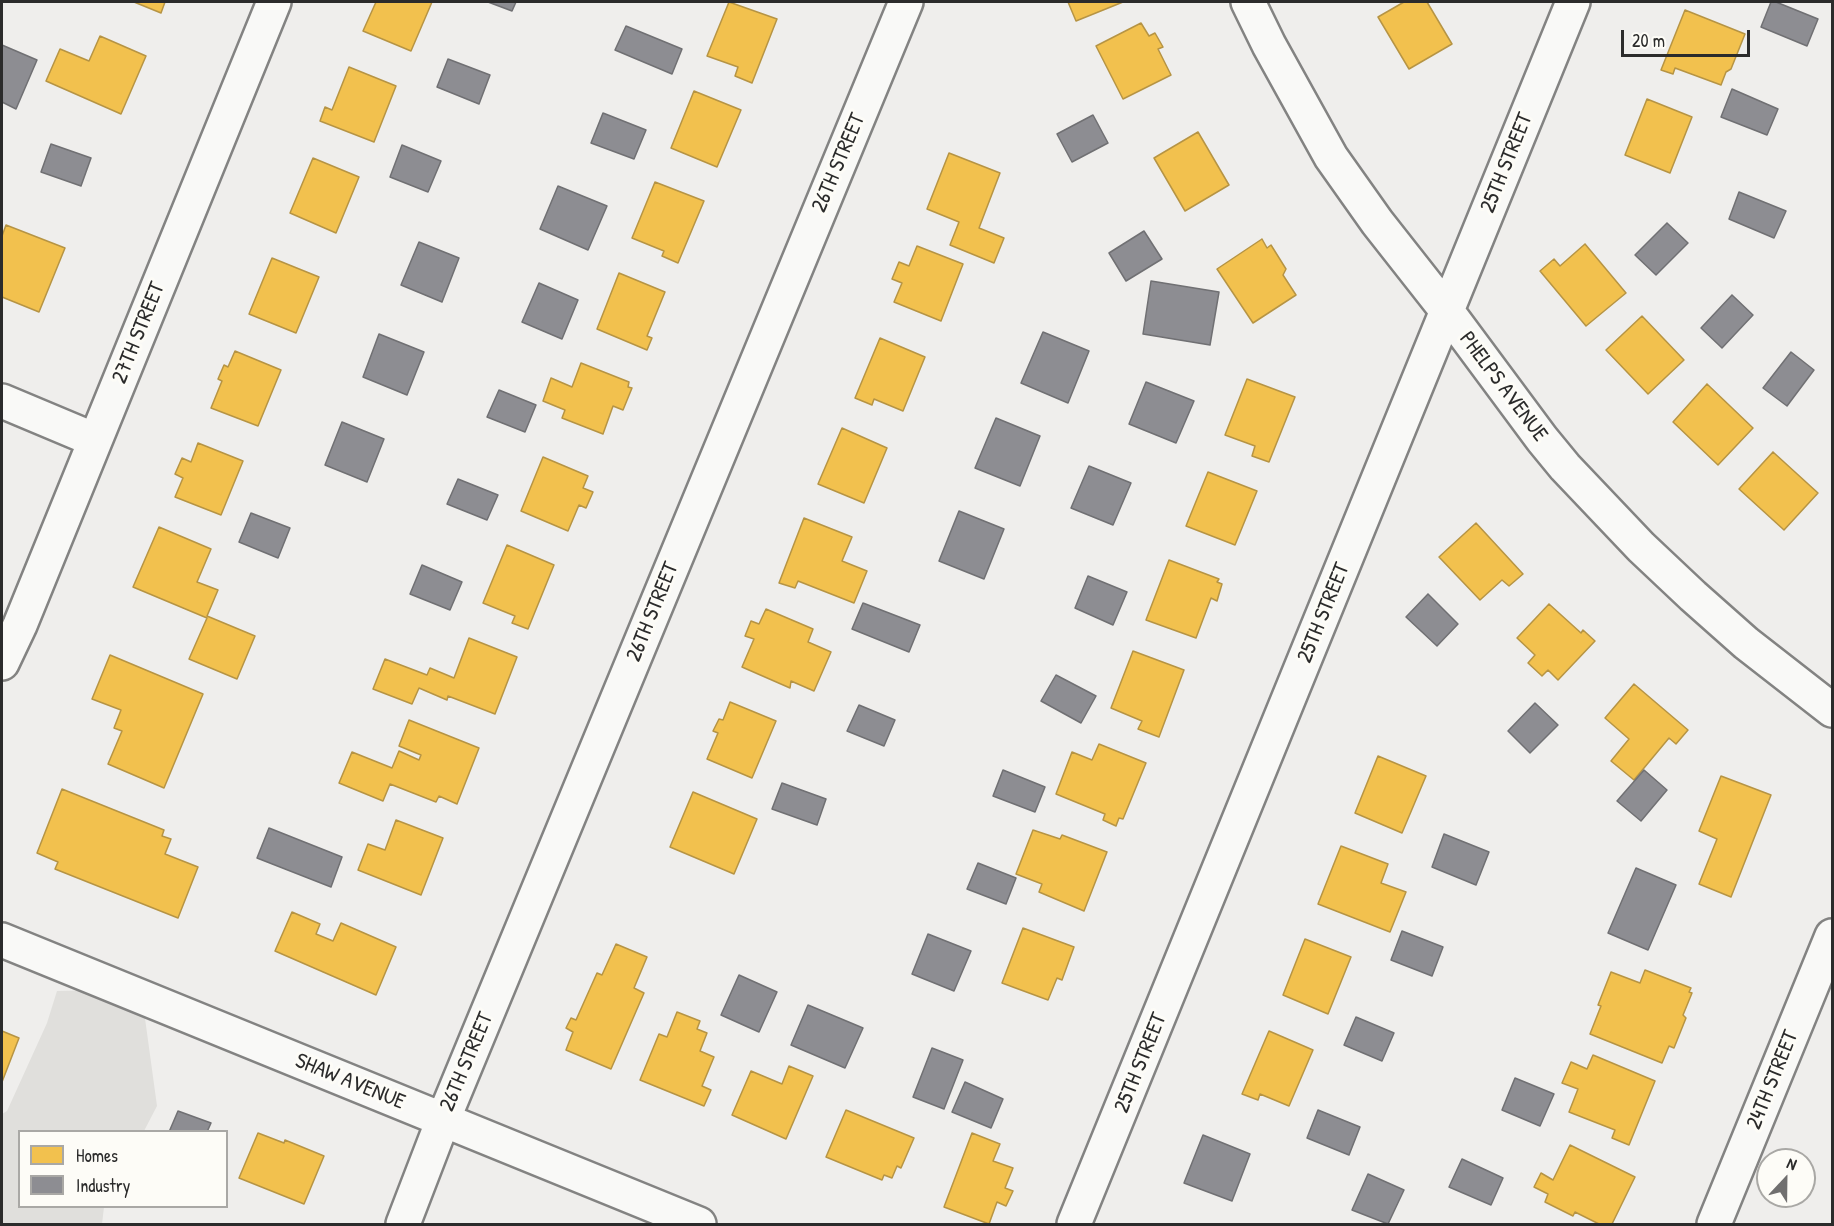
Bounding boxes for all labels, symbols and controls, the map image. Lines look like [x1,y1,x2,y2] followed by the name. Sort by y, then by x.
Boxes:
[1624,18,1753,56] scale bar
[1632,28,1665,53] text: 20 m
[1475,109,1539,217] street label: 25TH STREET
[806,110,872,216] street label: 26TH STREET
[107,278,171,388] street label: 27TH STREET
[1453,327,1553,447] street label: PHELPS AVENUE
[621,558,685,666] street label: 26TH STREET
[1292,559,1356,667] street label: 25TH STREET
[434,1009,500,1115] street label: 26TH STREET
[1109,1009,1173,1117] street label: 25TH STREET
[1741,1027,1805,1133] street label: 24TH STREET
[291,1048,409,1116] street label: SHAW AVENUE
[18,1130,228,1208] legend
[76,1143,118,1168] text: Homes
[1756,1148,1816,1208] north arrow
[1784,1151,1800,1175] text: N
[76,1173,130,1198] text: Industry

